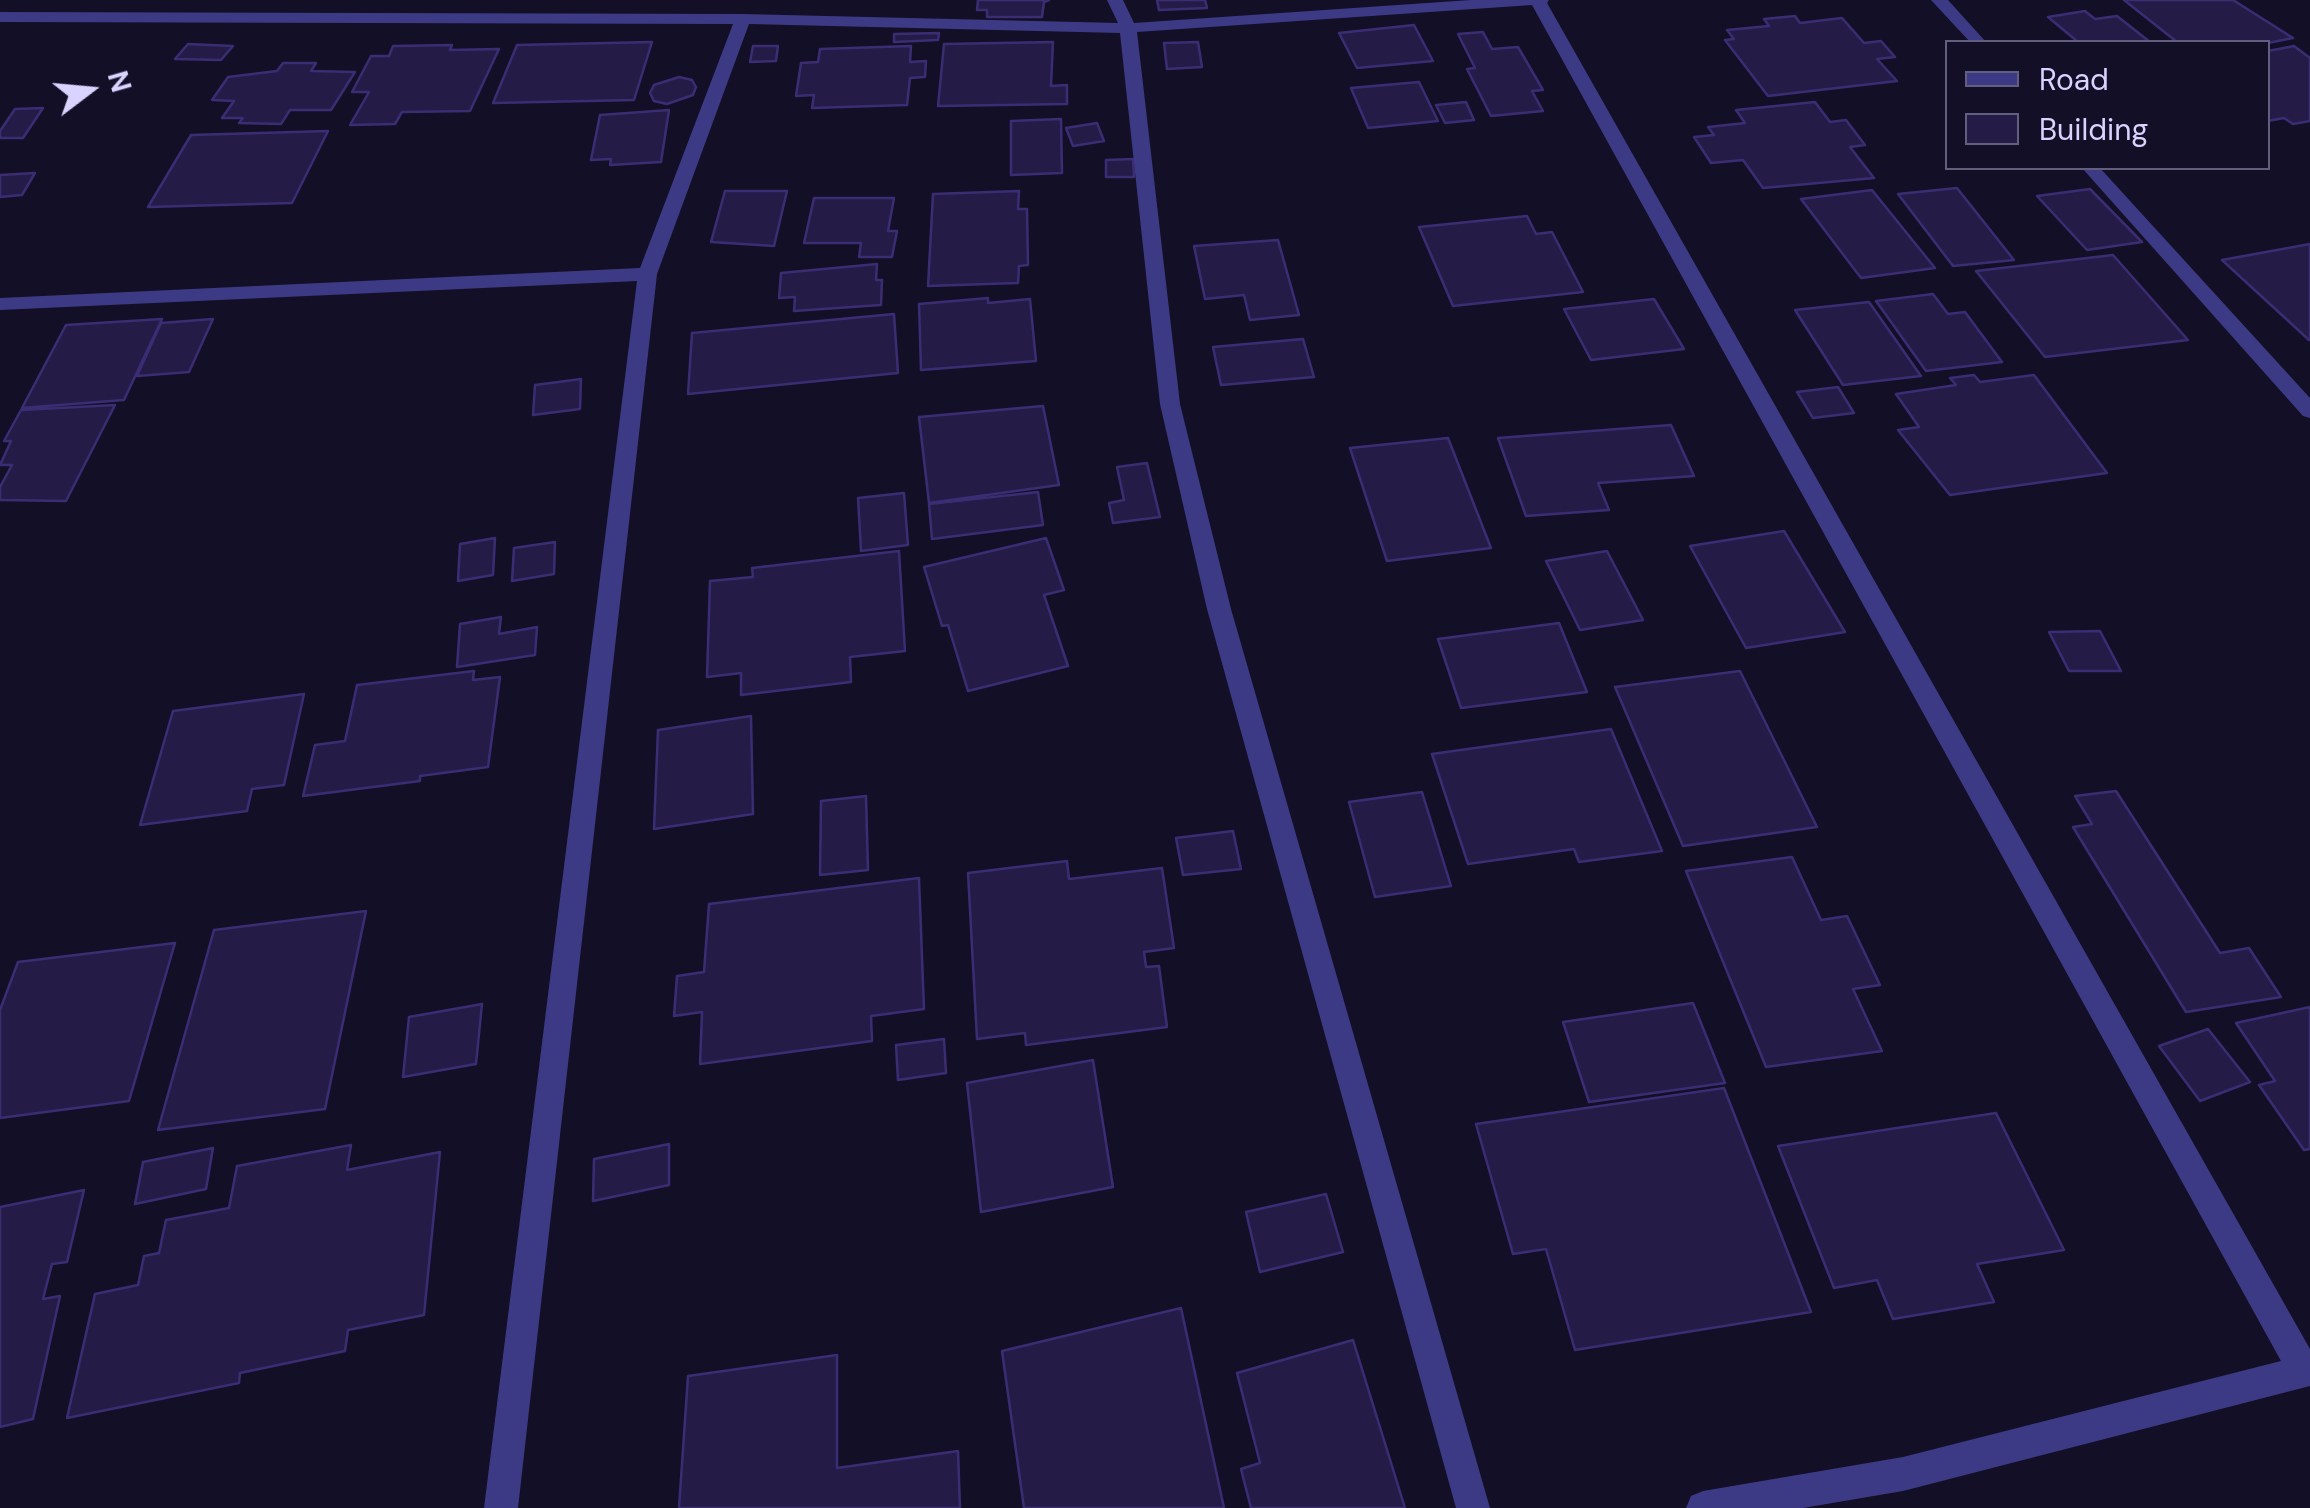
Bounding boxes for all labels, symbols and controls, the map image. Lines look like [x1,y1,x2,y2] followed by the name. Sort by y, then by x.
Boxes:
[40,40,140,140] north arrow
[1945,40,2270,170] legend
[2039,60,2109,99] text: Road
[99,67,140,97] text: N
[2039,110,2148,149] text: Building

